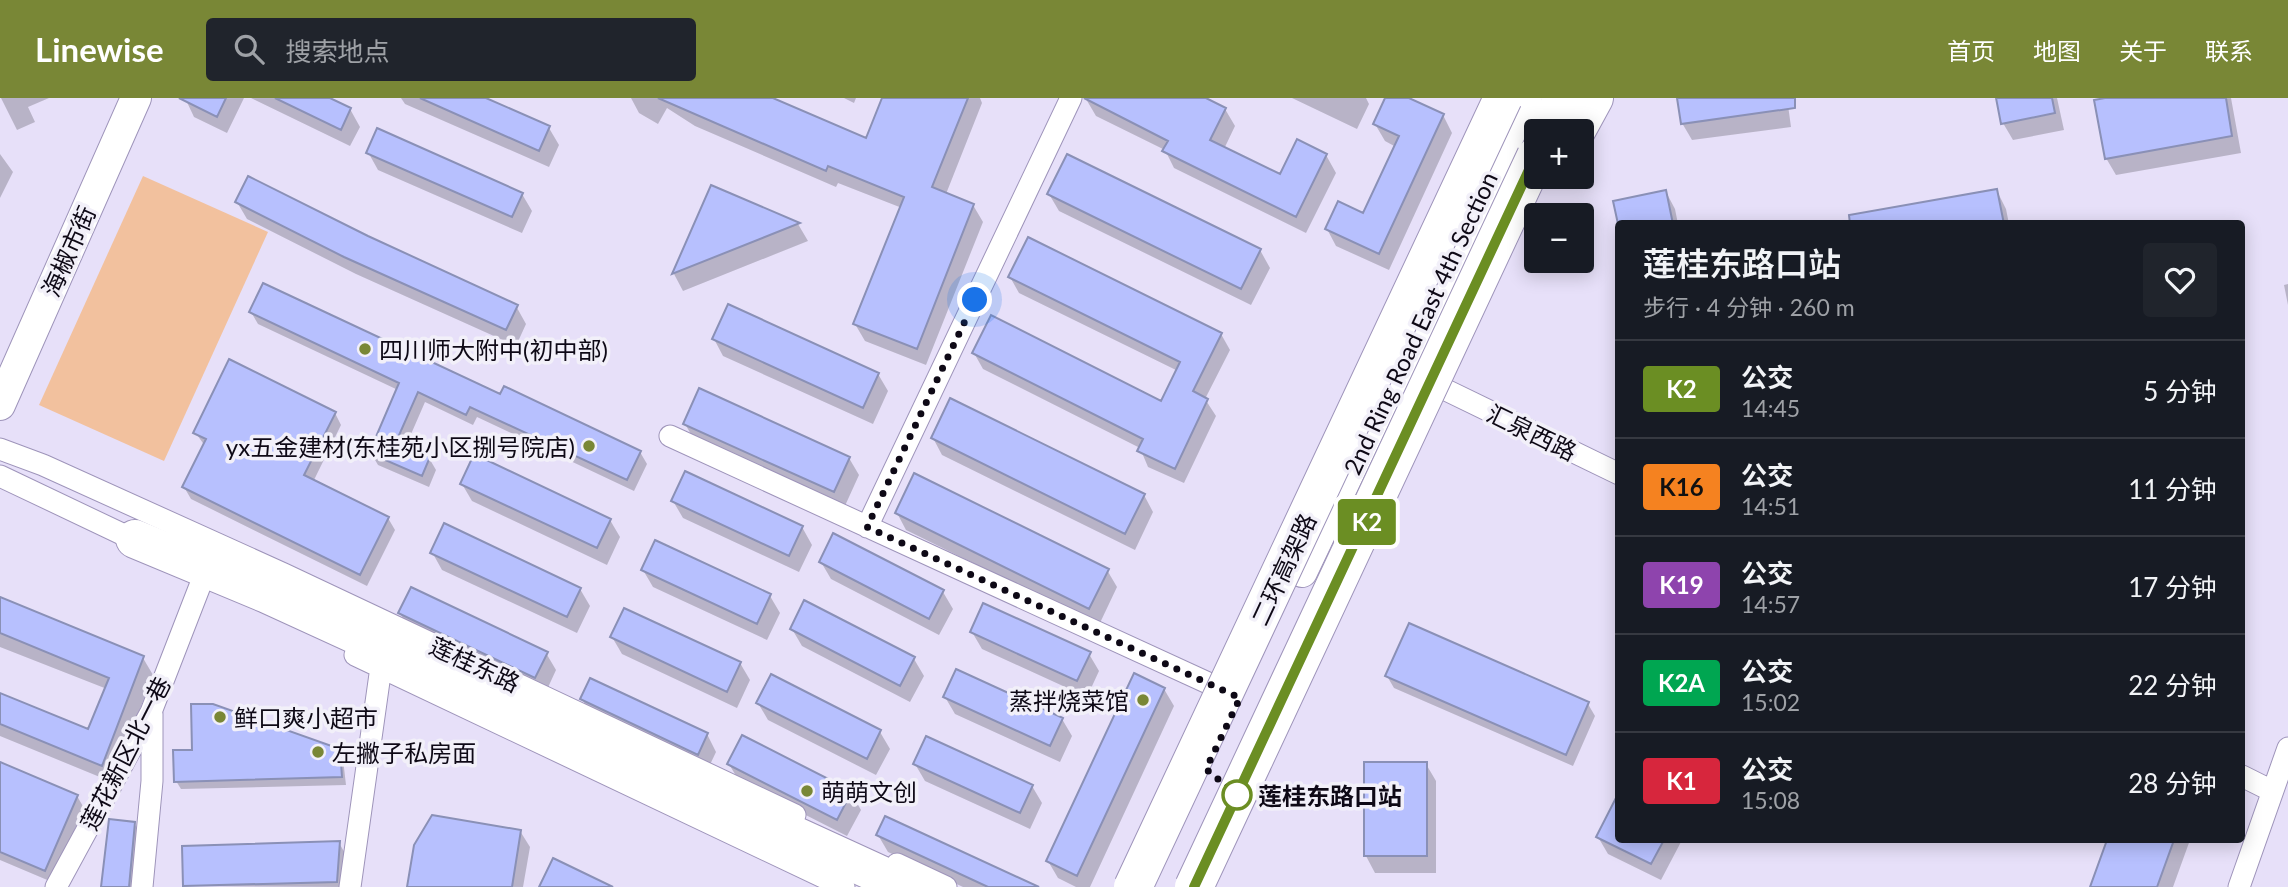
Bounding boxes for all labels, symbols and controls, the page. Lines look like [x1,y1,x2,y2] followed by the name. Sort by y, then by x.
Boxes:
[206,18,696,81] search box
[35,29,164,69] text: Linewise
[230,30,268,68] icon: search
[286,35,390,67] text: 搜索地点
[1947,36,1995,65] text: 首页
[2033,36,2081,65] text: 地图
[2119,36,2167,65] text: 关于
[2205,36,2253,65] text: 联系
[1524,119,1594,273] map controls
[1524,119,1594,189] button: +
[1337,167,1503,479] street label: 2nd Ring Road East 4th Section
[35,201,101,301] street label: 海椒市街
[1524,203,1594,273] button: −
[1643,243,1841,283] text: 莲桂东路口站
[2143,243,2217,317] button: heart
[957,282,992,317] your location
[1643,293,1855,321] text: 步行 · 4 分钟 · 260 m
[379,335,608,364] place label: 四川师大附中(初中部)
[357,341,373,357] marker: 四川师大附中(初中部)
[1741,361,1793,393] text: 公交
[1666,374,1697,403] text: K2
[2143,375,2217,407] text: 5 分钟
[1741,394,1800,422] text: 14:45
[1483,398,1581,466] street label: 汇泉西路
[226,432,575,461] place label: yx五金建材(东桂苑小区捌号院店)
[581,438,597,454] marker: yx五金建材(东桂苑小区捌号院店)
[1741,459,1793,491] text: 公交
[1659,472,1704,501] text: K16
[2128,473,2217,505] text: 11 分钟
[1741,492,1800,520] text: 14:51
[1336,499,1398,545] line badge: K2
[1352,507,1382,536] text: K2
[1245,508,1321,630] street label: 二环高架路
[1741,557,1793,589] text: 公交
[1659,570,1704,599] text: K19
[2128,571,2217,603] text: 17 分钟
[1741,590,1800,618] text: 14:57
[425,631,525,697] street label: 莲桂东路
[1741,655,1793,687] text: 公交
[1658,668,1705,697] text: K2A
[2128,669,2217,701] text: 22 分钟
[74,672,176,834] street label: 莲花新区北一巷
[1009,686,1129,715] place label: 蒸拌烧菜馆
[1741,688,1800,716] text: 15:02
[1135,692,1151,708] marker: 蒸拌烧菜馆
[234,703,378,732] place label: 鲜口爽小超市
[212,709,228,725] marker: 鲜口爽小超市
[332,738,476,767] place label: 左撇子私房面
[310,744,326,760] marker: 左撇子私房面
[1741,753,1793,785] text: 公交
[1666,766,1697,795] text: K1
[2128,767,2217,799] text: 28 分钟
[821,777,917,806] place label: 萌萌文创
[1222,780,1252,810] marker: 莲桂东路口站
[1258,781,1402,810] place label: 莲桂东路口站
[799,783,815,799] marker: 萌萌文创
[1741,786,1800,814] text: 15:08

